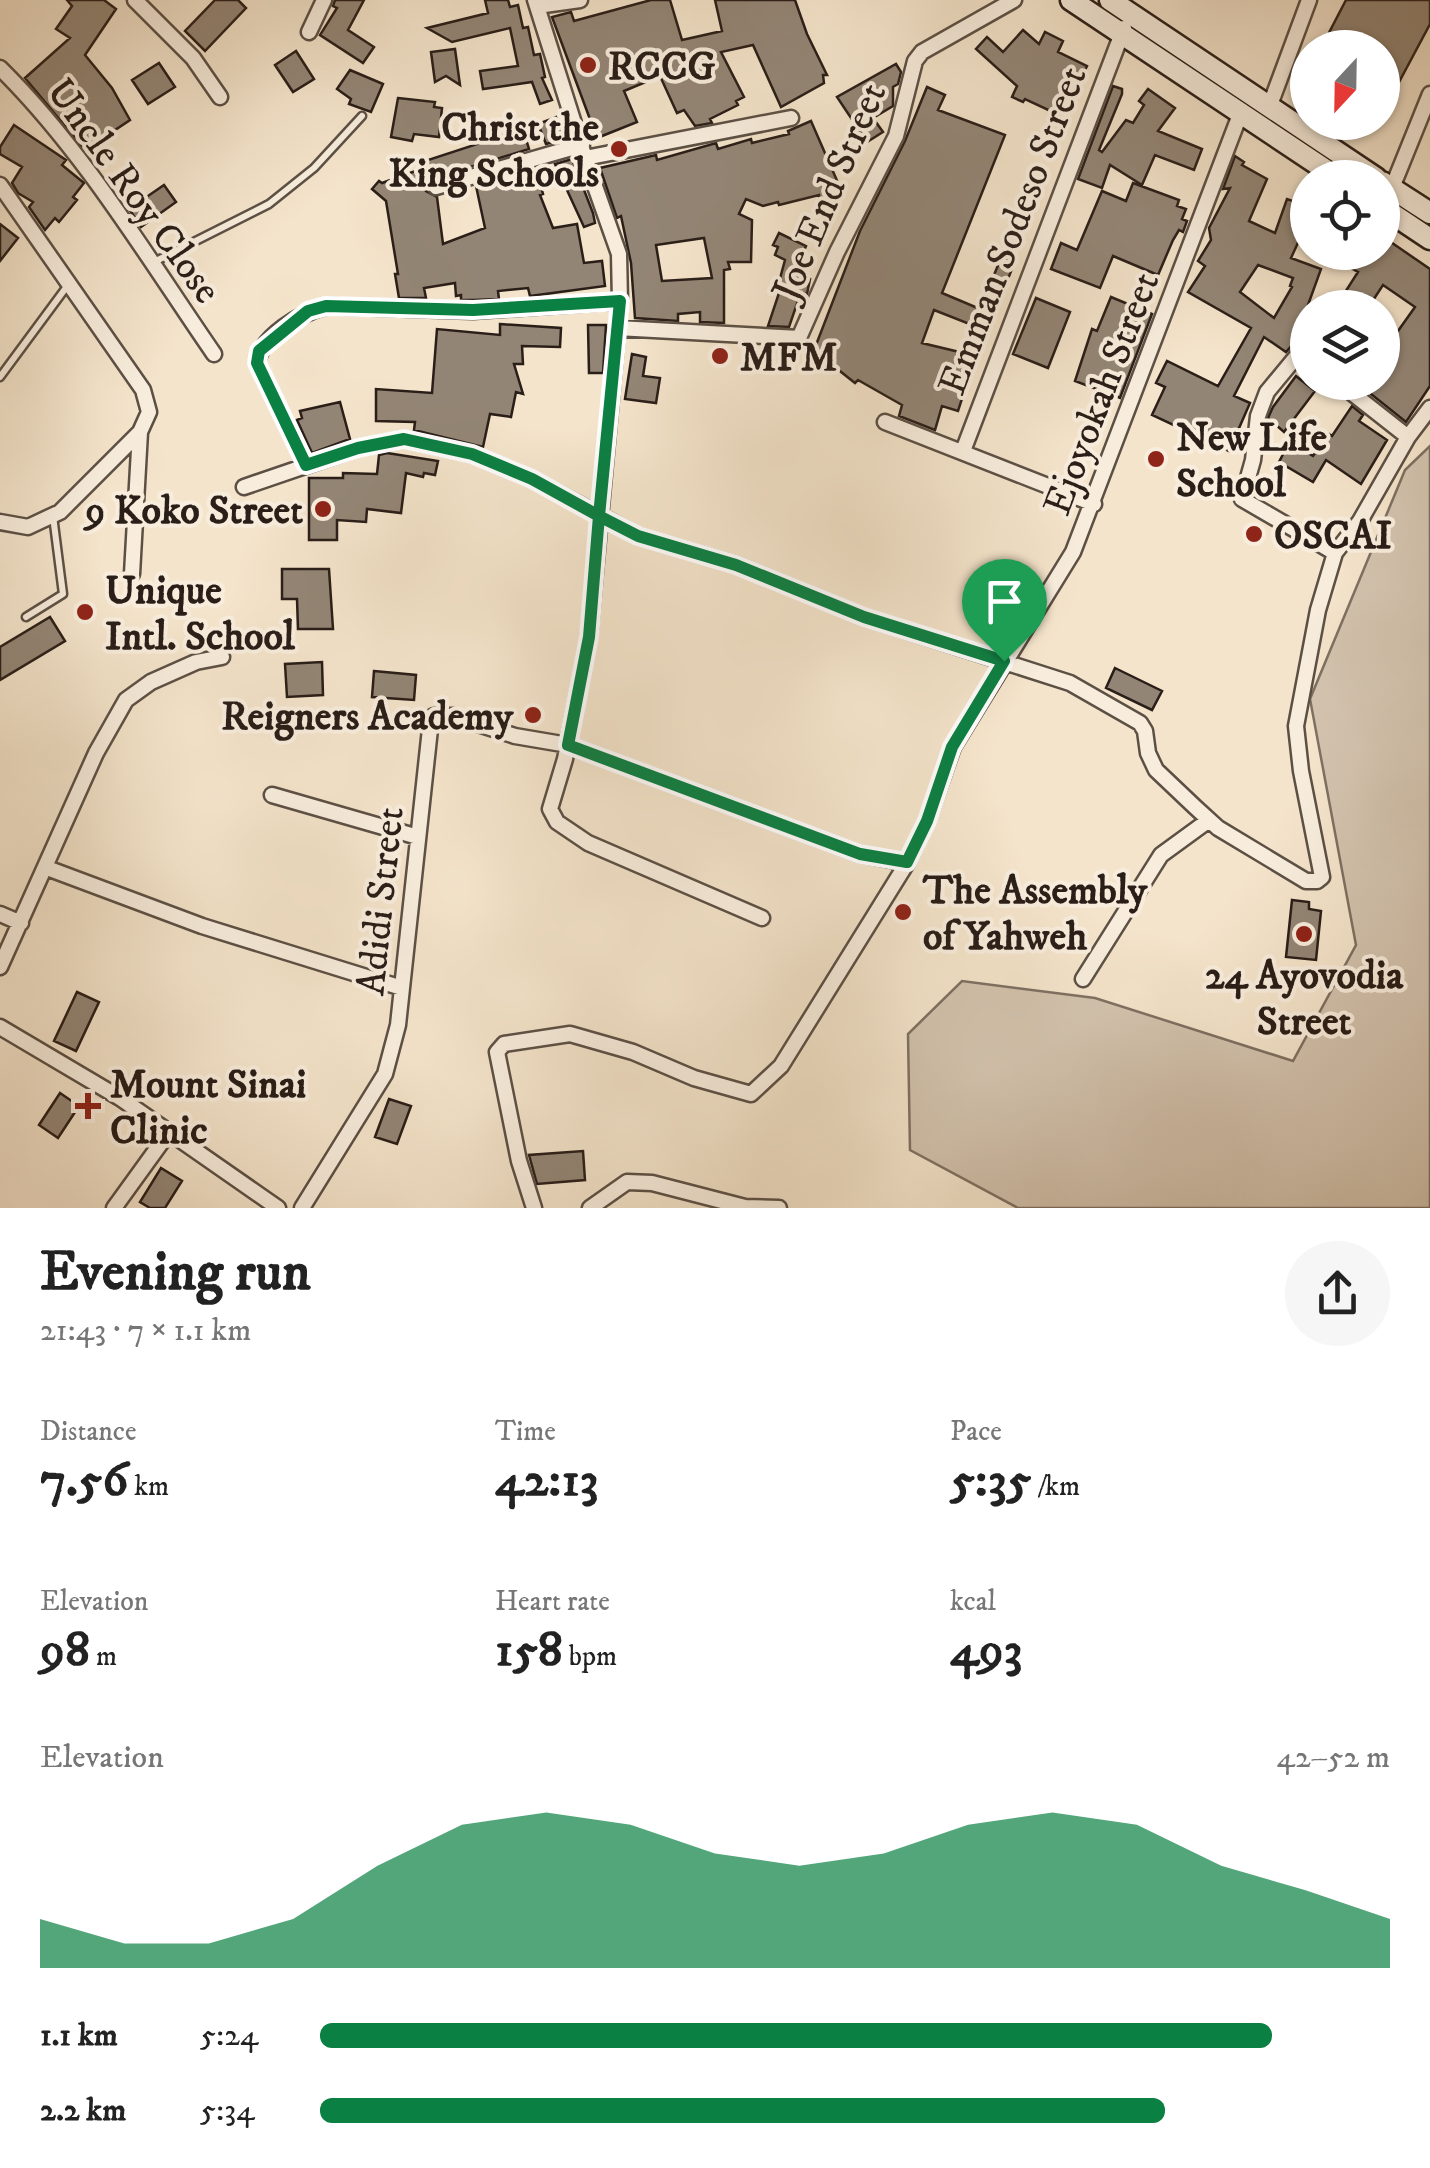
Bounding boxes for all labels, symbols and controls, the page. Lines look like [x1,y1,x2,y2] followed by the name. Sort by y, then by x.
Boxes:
[1290,30,1400,140] north arrow
[1290,30,1400,400] map controls
[608,43,716,93] place label: RCCG
[577,54,599,76] marker: RCCG
[928,60,1099,402] street label: Emman Sodeso Street
[34,69,231,314] street label: Uncle Roy Close
[761,76,899,312] street label: Joe End Street
[388,104,599,200] place label: Christ the King Schools
[608,138,630,160] marker: Christ the King Schools
[1290,160,1400,270] button: locate
[1033,265,1172,523] street label: Ejoyokah Street
[1290,290,1400,400] button: layers
[740,334,838,384] place label: MFM
[709,345,731,367] marker: MFM
[1176,414,1327,510] place label: New Life School
[1145,448,1167,470] marker: New Life School
[82,487,303,537] place label: 9 Koko Street
[312,498,334,520] marker: 9 Koko Street
[1274,512,1392,562] place label: OSCAI
[1243,523,1265,545] marker: OSCAI
[962,559,1047,662] pin
[105,567,296,663] place label: Unique Intl. School
[977,574,1032,629] icon: arrive
[74,601,96,623] marker: Unique Intl. School
[221,693,514,743] place label: Reigners Academy
[522,704,544,726] marker: Reigners Academy
[347,805,417,998] street label: Adidi Street
[922,867,1148,963] place label: The Assembly of Yahweh
[892,901,914,923] marker: The Assembly of Yahweh
[1293,923,1315,945] marker: 24 Ayovodia Street
[1205,952,1404,1048] place label: 24 Ayovodia Street
[110,1061,306,1157] place label: Mount Sinai Clinic
[75,1093,101,1119] marker: Mount Sinai Clinic
[40,1239,311,1308] text: Evening run
[1285,1241,1390,1346] button: share
[40,1311,251,1351] text: 21:43 · 7 × 1.1 km
[40,1414,136,1449] text: Distance
[495,1414,556,1449] text: Time
[950,1414,1002,1449] text: Pace
[40,1449,128,1512] text: 7.56
[495,1449,598,1512] text: 42:13
[950,1449,1031,1512] text: 5:35
[128,1469,169,1504] text: km
[1031,1469,1080,1504] text: /km
[40,1584,148,1619] text: Elevation
[495,1584,610,1619] text: Heart rate
[950,1584,996,1619] text: kcal
[40,1619,90,1682] text: 98
[495,1619,563,1682] text: 158
[950,1619,1022,1682] text: 493
[90,1639,117,1674] text: m
[563,1639,617,1674] text: bpm
[40,1738,164,1778] text: Elevation
[1276,1738,1390,1778] text: 42–52 m
[40,2016,118,2056] text: 1.1 km
[200,2016,258,2056] text: 5:24
[40,2091,126,2131] text: 2.2 km
[200,2091,255,2131] text: 5:34

